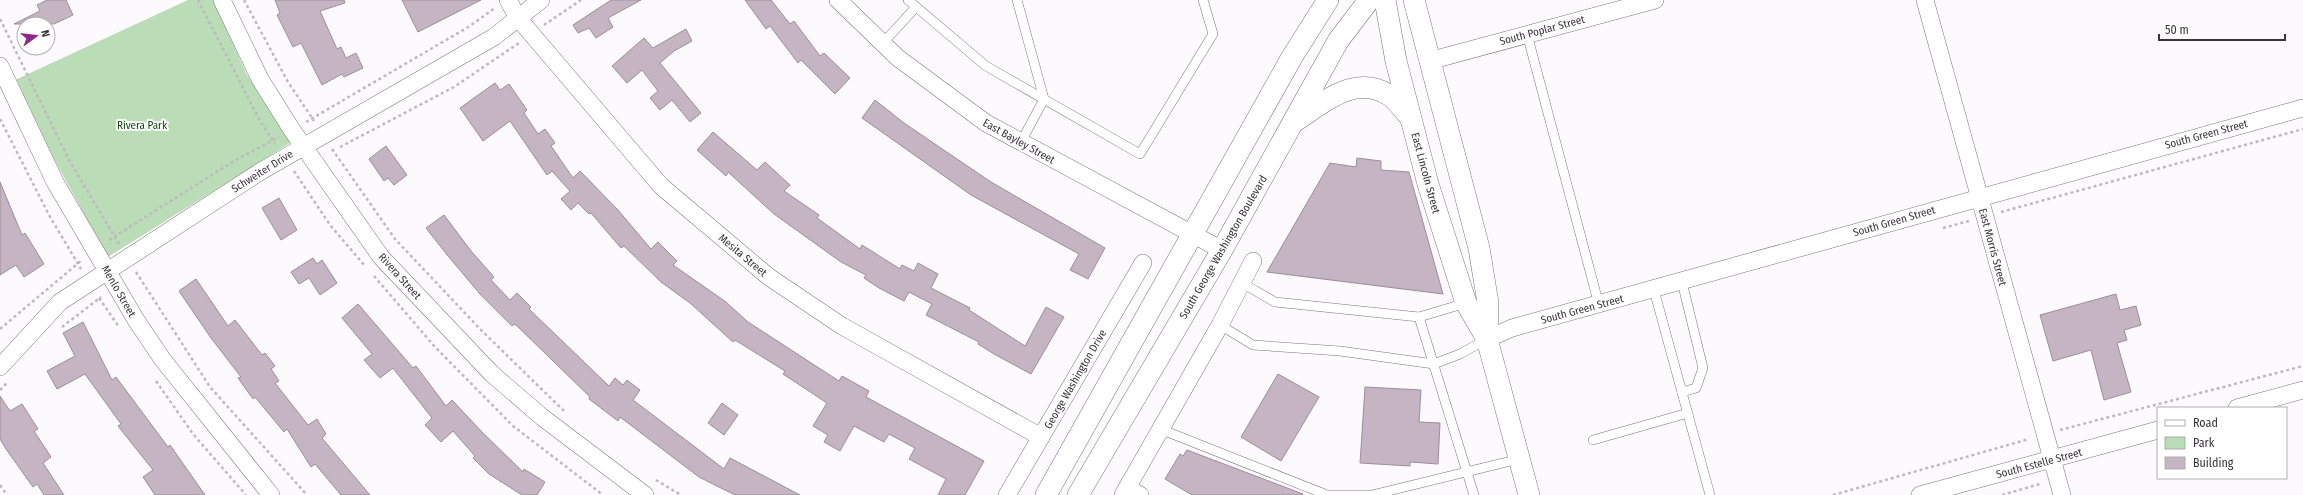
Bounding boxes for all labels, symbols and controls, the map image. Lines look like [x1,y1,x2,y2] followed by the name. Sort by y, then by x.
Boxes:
[1498,13,1587,48] street label: South Poplar Street
[16,16,56,56] north arrow
[2159,16,2285,42] scale bar
[2165,23,2189,37] text: 50 m
[38,29,52,38] text: N
[981,116,1057,167] street label: East Bayley Street
[2163,117,2249,152] street label: South Green Street
[117,119,168,132] park label: Rivera Park
[1408,131,1443,215] street label: East Lincoln Street
[229,147,295,195] street label: Schweiter Drive
[1177,173,1270,321] street label: South George Washington Boulevard
[1851,203,1937,239] street label: South Green Street
[1976,207,2009,288] street label: East Morris Street
[716,231,770,280] street label: Mesita Street
[376,251,424,302] street label: Rivera Street
[99,263,139,320] street label: Menlo Street
[1539,292,1625,327] street label: South Green Street
[1042,327,1109,431] street label: George Washington Drive
[2157,407,2287,479] legend
[2193,416,2218,430] text: Road
[2193,436,2215,450] text: Park
[1995,446,2084,481] street label: South Estelle Street
[2193,456,2234,470] text: Building

